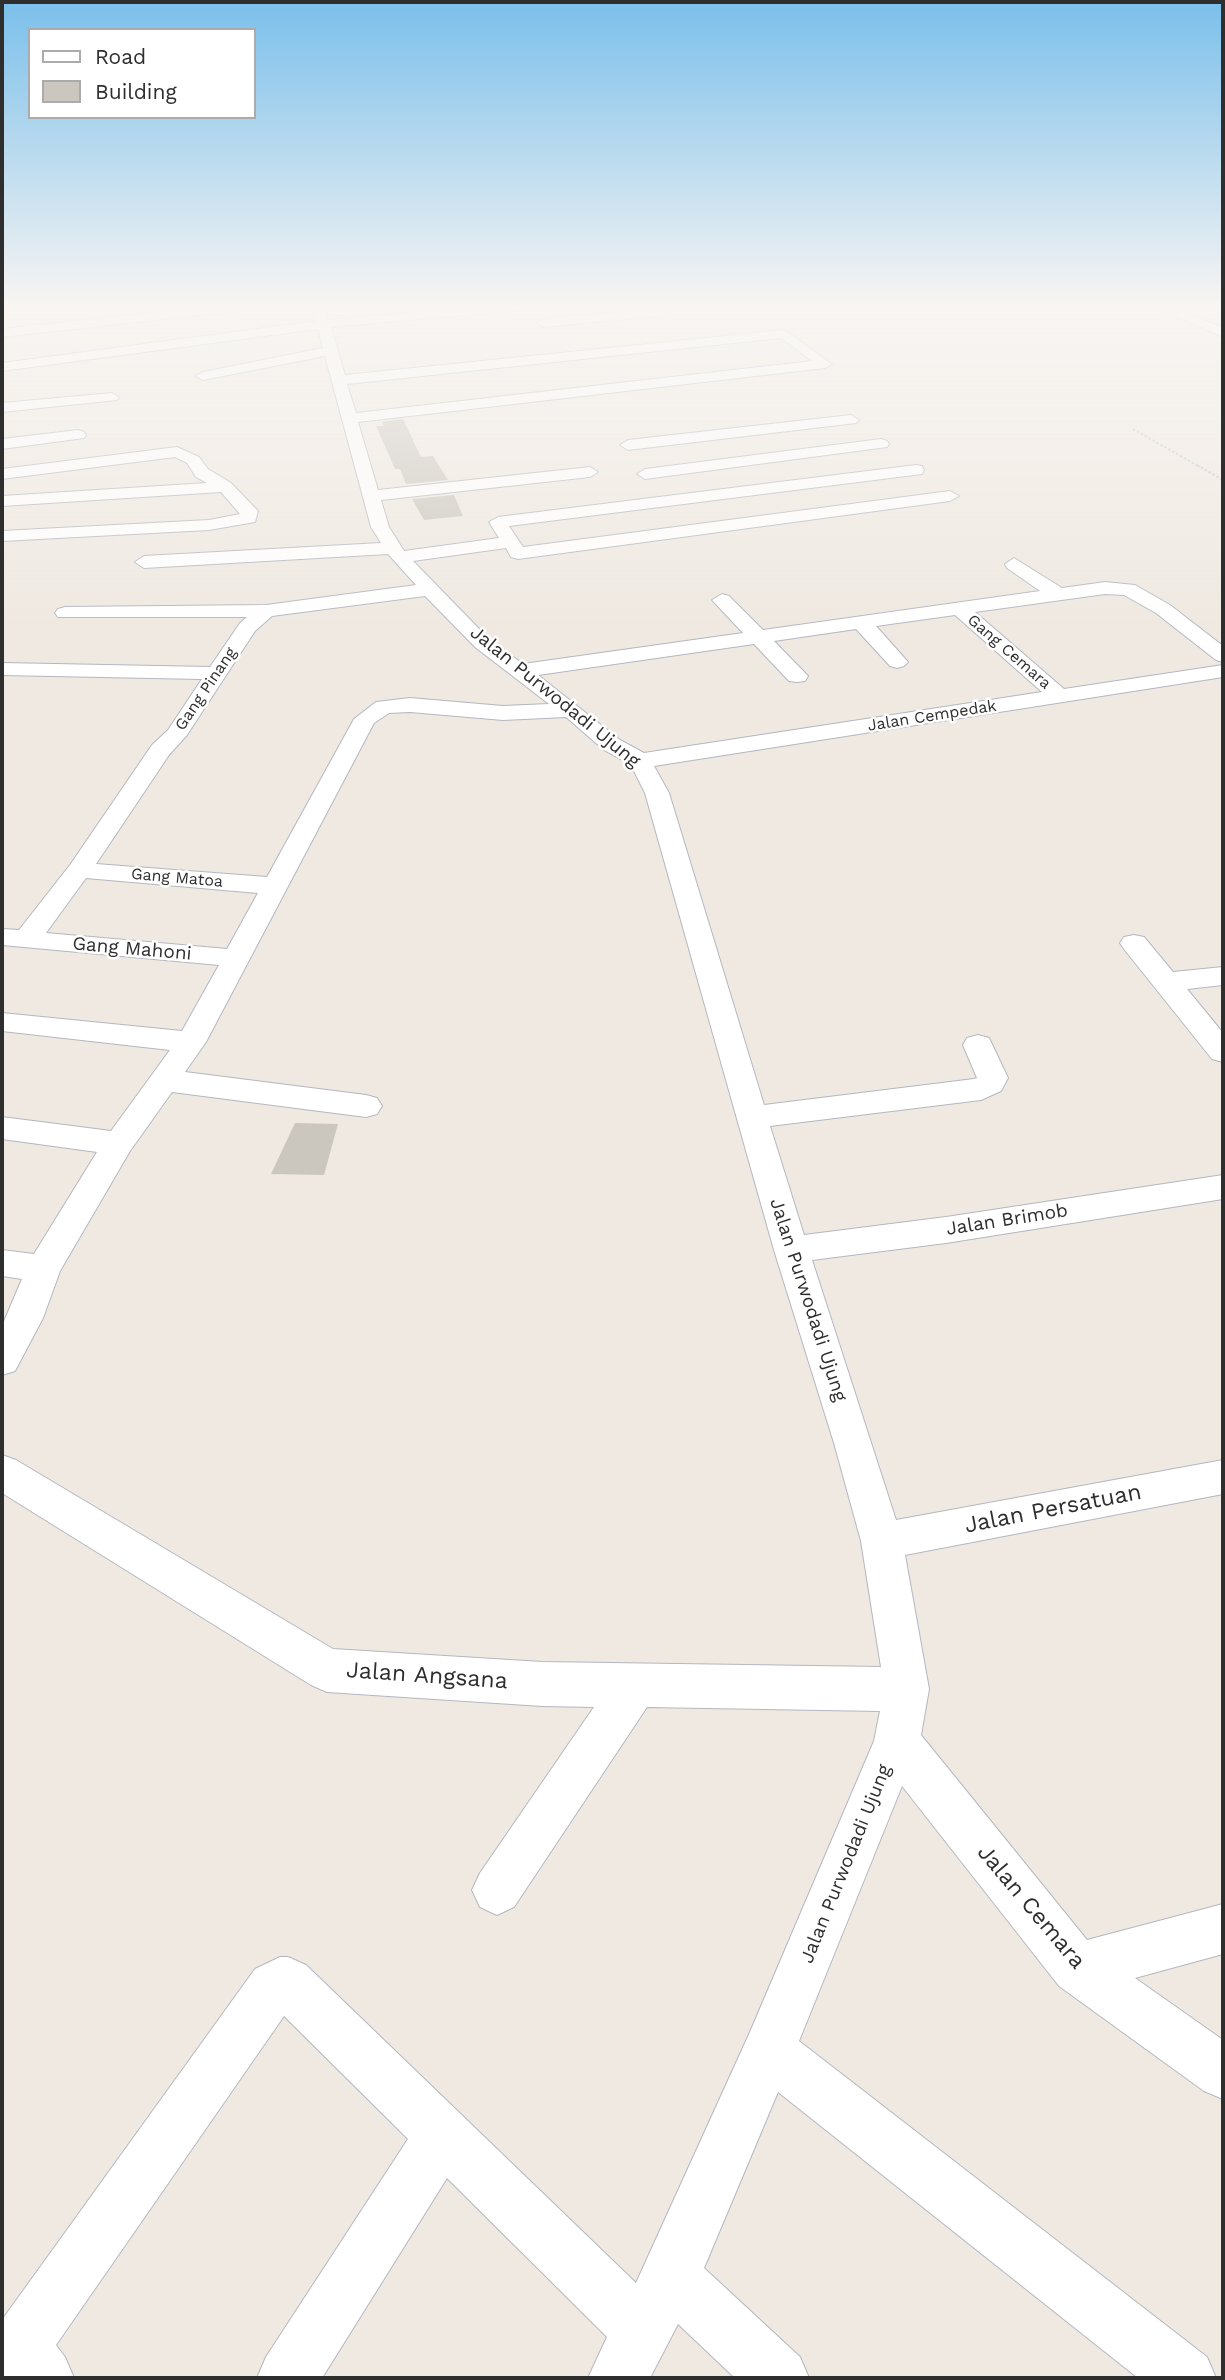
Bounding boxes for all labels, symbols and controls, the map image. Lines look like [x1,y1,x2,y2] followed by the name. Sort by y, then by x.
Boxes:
[28,28,256,119] legend
[95,44,146,69] text: Road
[95,79,177,104] text: Building
[963,611,1055,693] street label: Gang Cemara
[465,621,645,773] street label: Jalan Purwodadi Ujung
[171,644,241,734] street label: Gang Pinang
[866,696,998,736] street label: Jalan Cempedak
[130,864,224,892] street label: Gang Matoa
[71,932,193,966] street label: Gang Mahoni
[764,1196,852,1404] street label: Jalan Purwodadi Ujung
[945,1199,1069,1241] street label: Jalan Brimob
[962,1478,1144,1540] street label: Jalan Persatuan
[345,1657,509,1695] street label: Jalan Angsana
[796,1761,896,1967] street label: Jalan Purwodadi Ujung
[971,1839,1091,1975] street label: Jalan Cemara

